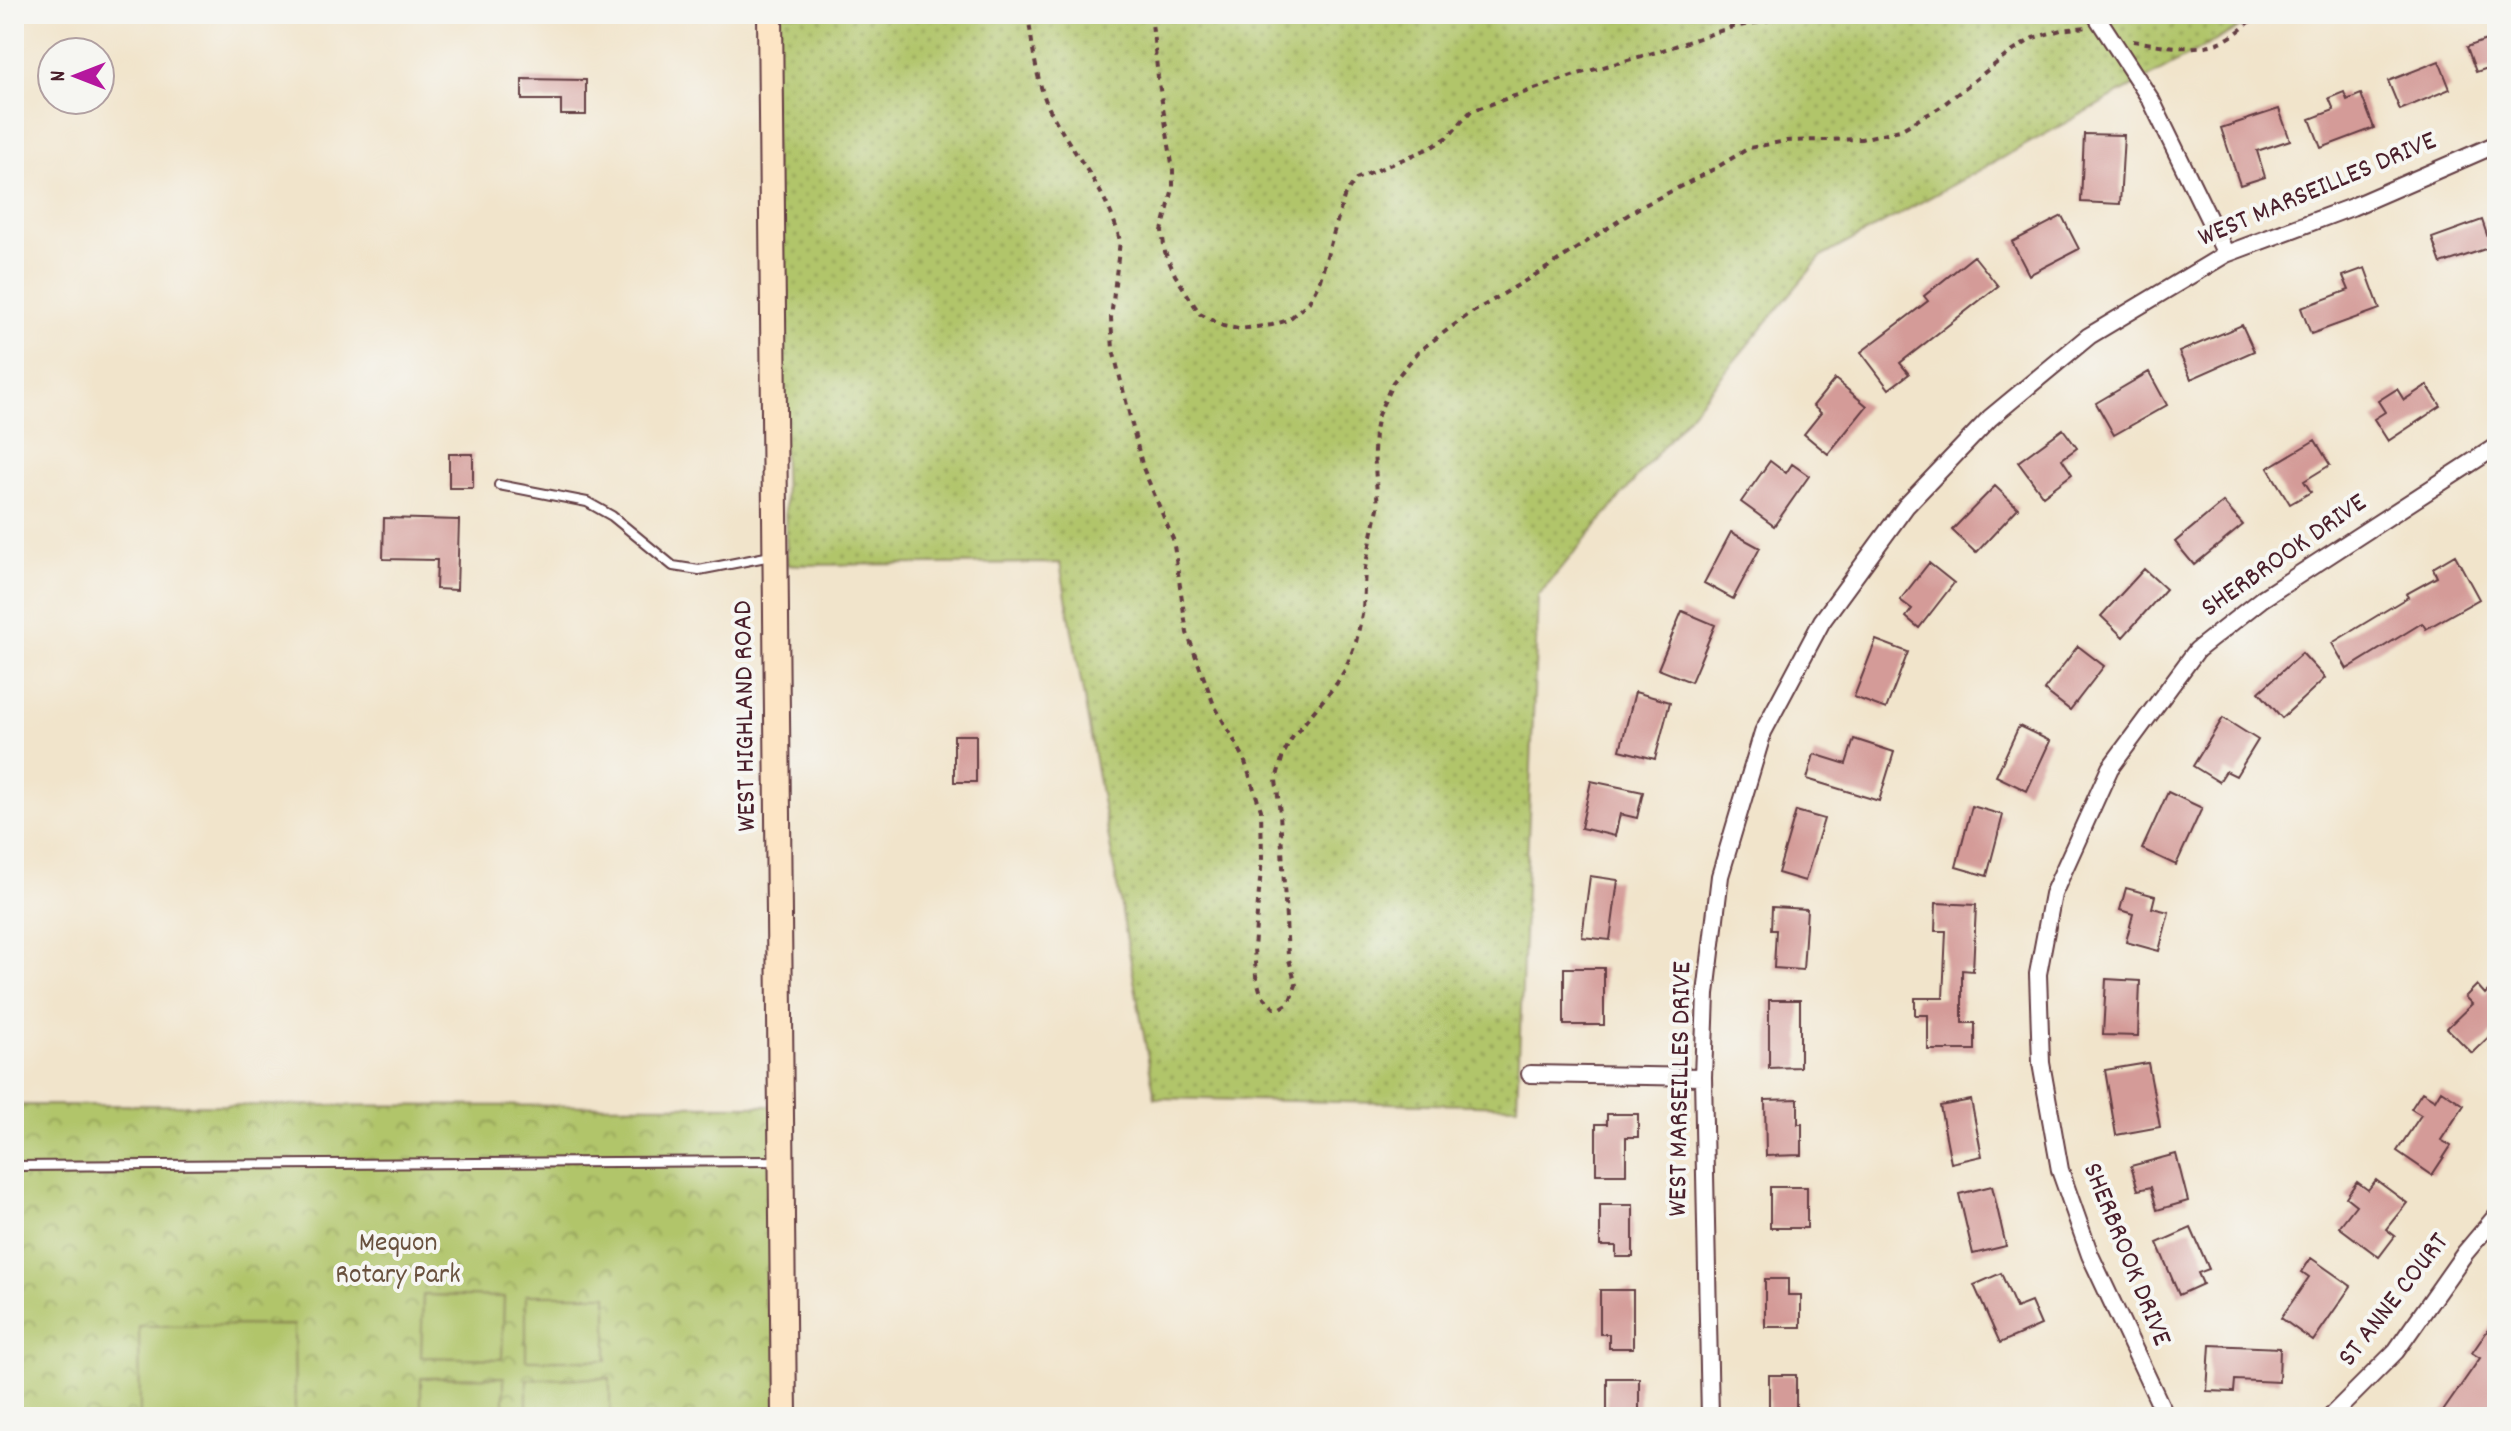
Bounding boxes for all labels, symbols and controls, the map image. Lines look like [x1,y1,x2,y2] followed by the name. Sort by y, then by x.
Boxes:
[36,36,116,116] north arrow
[44,70,75,81] text: N
[2193,123,2444,259] street label: WEST MARSEILLES DRIVE
[2194,485,2376,629] street label: SHERBROOK DRIVE
[725,600,769,832] street label: WEST HIGHLAND ROAD
[1660,961,1704,1217] street label: WEST MARSEILLES DRIVE
[2070,1157,2180,1353] street label: SHERBROOK DRIVE
[335,1225,461,1297] park label: Mequon Rotary Park
[2330,1226,2460,1376] street label: ST ANNE COURT

